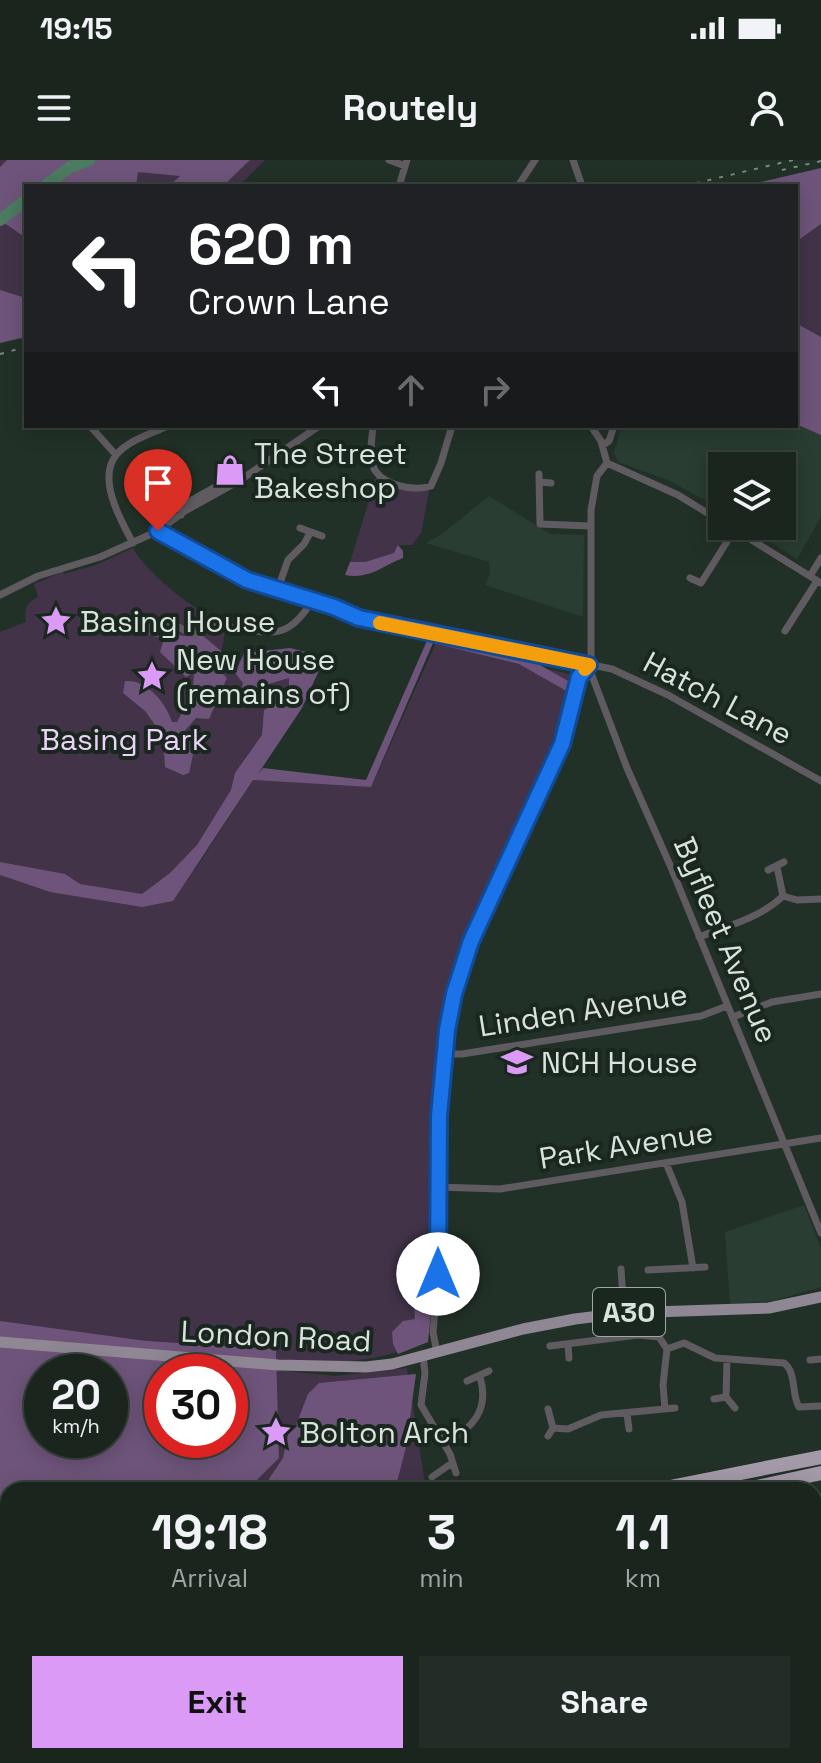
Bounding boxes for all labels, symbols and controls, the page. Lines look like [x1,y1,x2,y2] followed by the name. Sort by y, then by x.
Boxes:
[40,9,113,48] text: 19:15
[343,85,478,131] text: Routely
[32,86,76,130] icon: menu
[745,86,789,130] icon: person
[188,209,354,280] text: 620 m
[56,216,160,320] icon: left
[188,279,390,325] text: Crown Lane
[305,368,349,412] icon: left
[389,368,433,412] icon: ahead
[473,368,517,412] icon: right
[254,434,407,507] place label: The Street Bakeshop
[124,449,192,531] pin
[708,452,796,540] map controls
[708,452,796,540] button: layers
[213,453,247,487] shop icon: The Street Bakeshop
[136,461,180,505] icon: arrive
[80,602,276,641] place label: Basing House
[39,604,73,638] place icon: Basing House
[176,640,351,713] place label: New House (remains of)
[637,643,799,753] street label: Hatch Lane
[135,659,169,693] place icon: New House (remains of)
[40,720,208,759] park label: Basing Park
[665,831,787,1049] street label: Byfleet Avenue
[476,974,690,1046] street label: Linden Avenue
[541,1043,698,1082] place label: NCH House
[500,1045,534,1079] school or university icon: NCH House
[536,1112,716,1178] street label: Park Avenue
[396,1232,480,1316] position arrow
[593,1288,665,1336] road number: A30
[180,1312,372,1360] street label: London Road
[144,1354,248,1458] speed limit sign: 30
[51,1370,101,1421] text: 20
[52,1413,100,1439] text: km/h
[300,1413,469,1452] place label: Bolton Arch
[259,1415,293,1449] place icon: Bolton Arch
[151,1502,268,1563] text: 19:18
[427,1502,456,1563] text: 3
[615,1502,671,1563] text: 1.1
[171,1561,248,1595] text: Arrival
[419,1561,464,1595] text: min
[625,1561,661,1595] text: km
[32,1656,403,1748] button: Exit
[419,1656,790,1748] button: Share

